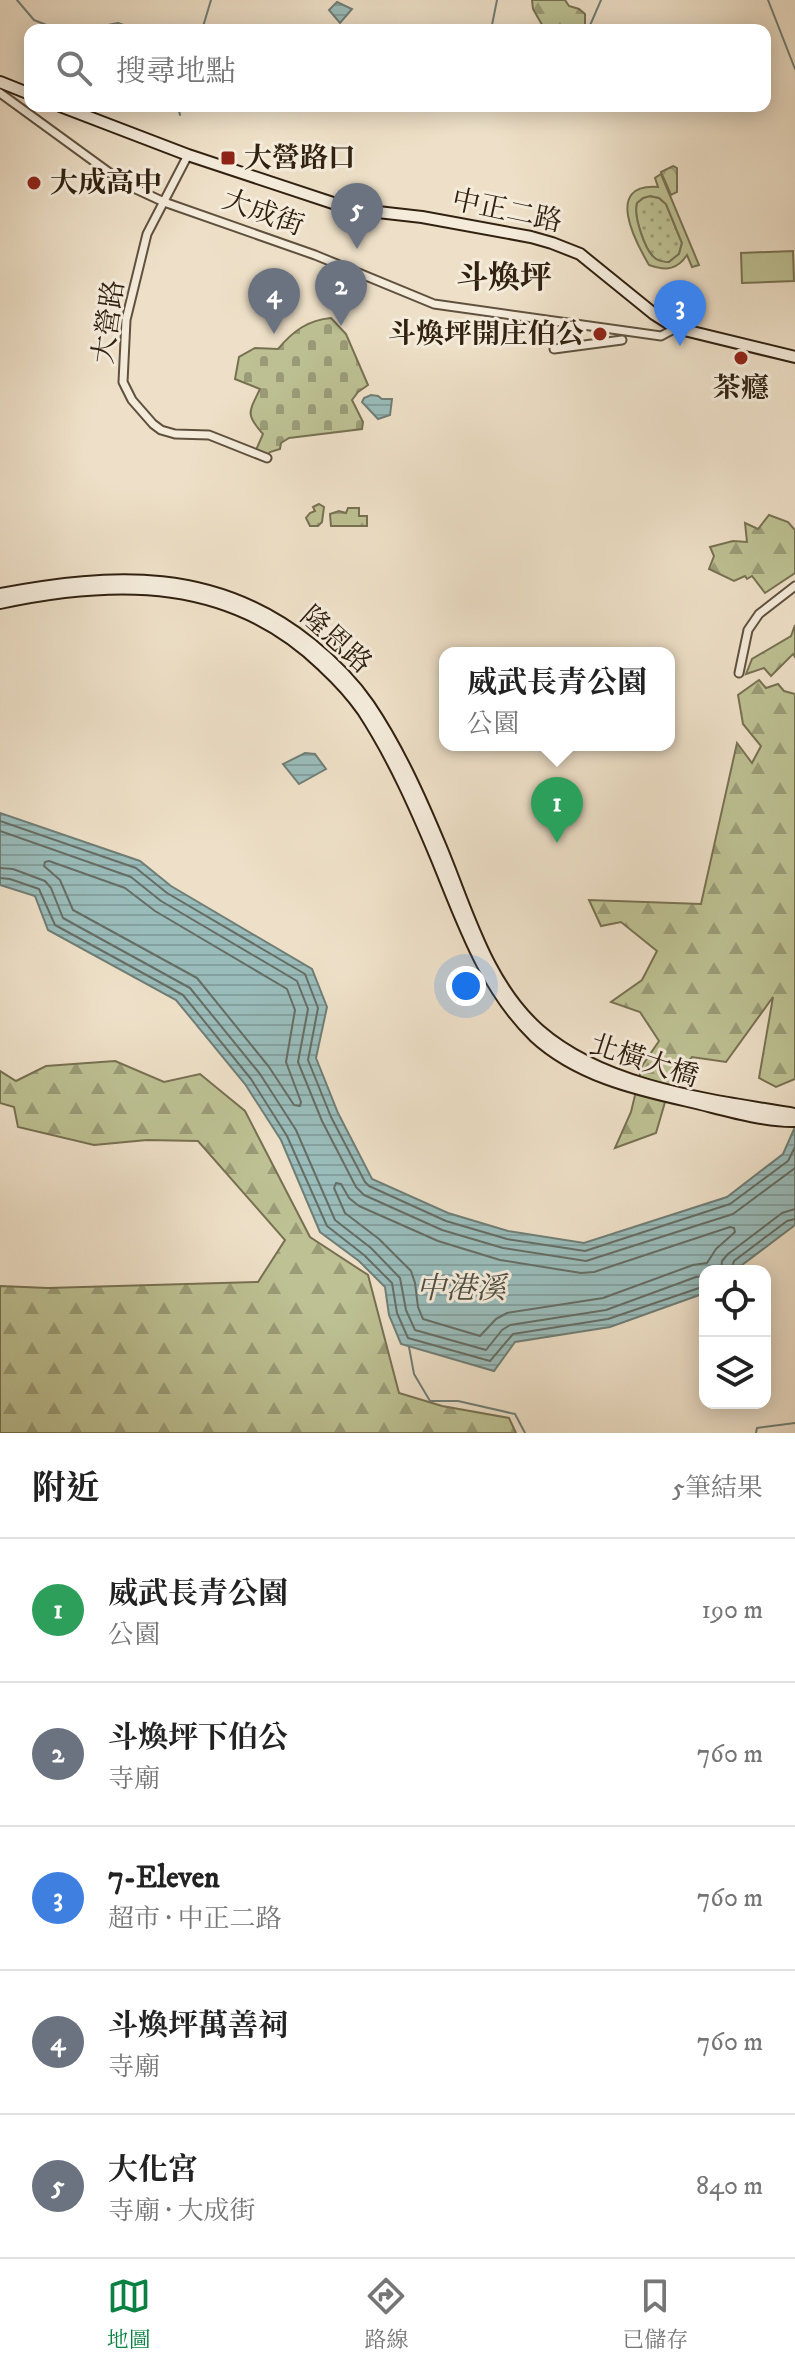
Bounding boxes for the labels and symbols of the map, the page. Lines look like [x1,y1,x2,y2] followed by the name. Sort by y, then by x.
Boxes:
[244,141,356,176] place label: 大營路口
[219,149,237,167] marker: 大營路口
[50,166,162,201] place label: 大成高中
[25,174,43,192] marker: 大成高中
[218,182,308,244] street label: 大成街
[449,182,565,240] street label: 中正二路
[331,183,383,249] pin: 5
[456,259,552,299] district label: 斗煥坪
[315,260,367,326] pin: 2
[248,268,300,334] pin: 4
[86,278,132,366] street label: 大營路
[654,280,706,346] pin: 3
[388,317,584,352] place label: 斗煥坪開庄伯公
[591,325,609,343] marker: 斗煥坪開庄伯公
[732,349,750,367] marker: 茶癮
[713,371,769,406] place label: 茶癮
[293,599,379,681] street label: 隆恩路
[531,777,583,843] pin: 1
[446,966,486,1006] your location
[585,1027,703,1095] street label: 北橫大橋
[416,1271,509,1308] water label: 中港溪

